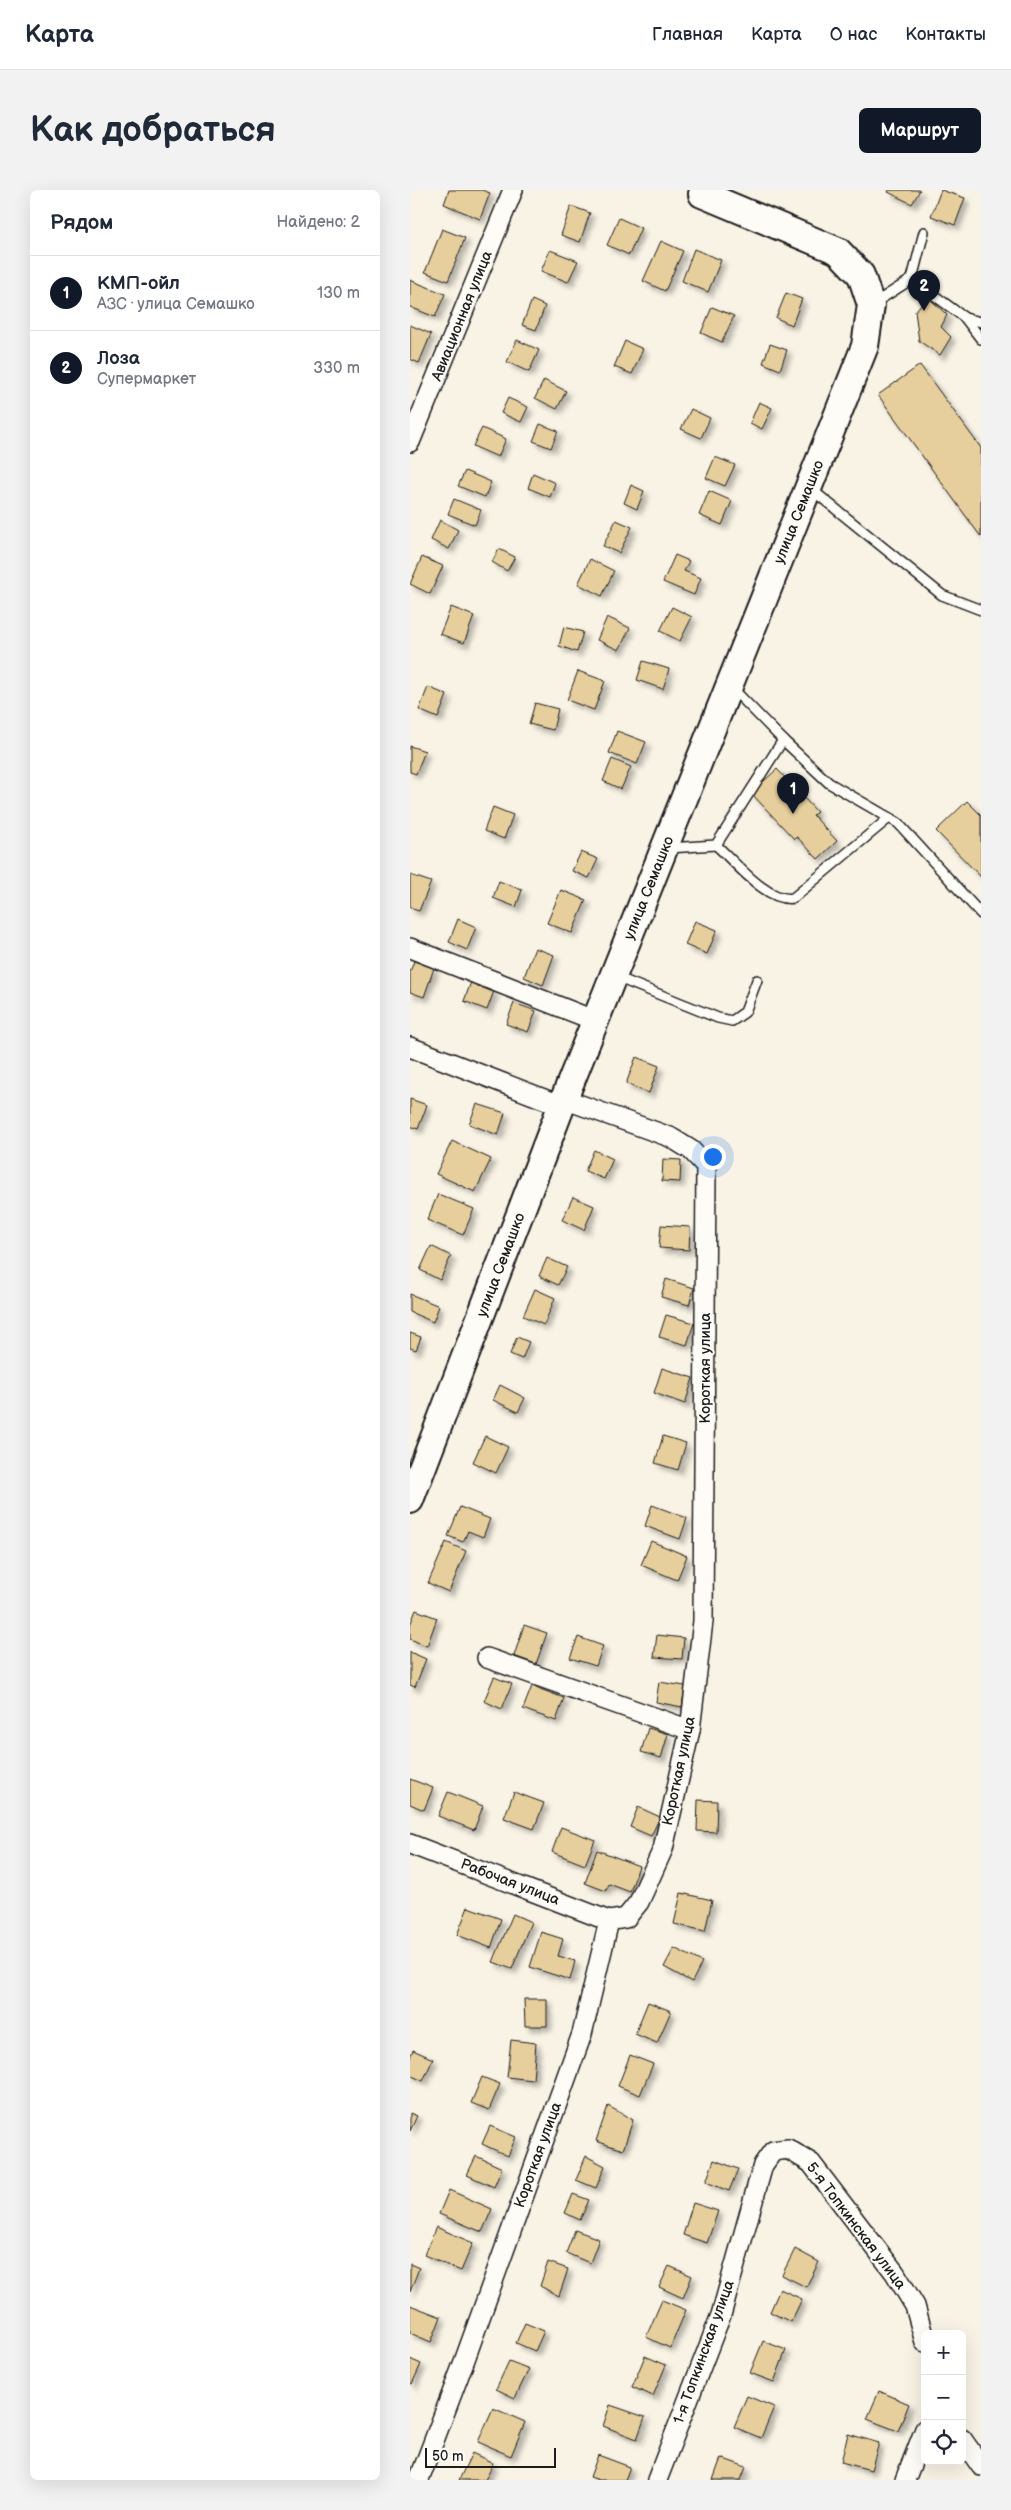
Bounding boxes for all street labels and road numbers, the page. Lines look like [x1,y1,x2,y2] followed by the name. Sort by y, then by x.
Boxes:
[427,248,497,385] street label: Авиационная улица
[770,457,828,567] street label: улица Семашко
[620,833,678,943] street label: улица Семашко
[472,1210,530,1320] street label: улица Семашко
[696,1312,715,1423] street label: Короткая улица
[658,1715,700,1827] street label: Короткая улица
[458,1854,562,1910] street label: Рабочая улица
[510,2100,566,2210] street label: Короткая улица
[802,2159,910,2293] street label: 5-я Топкинская улица
[669,2277,739,2426] street label: 1-я Топкинская улица

